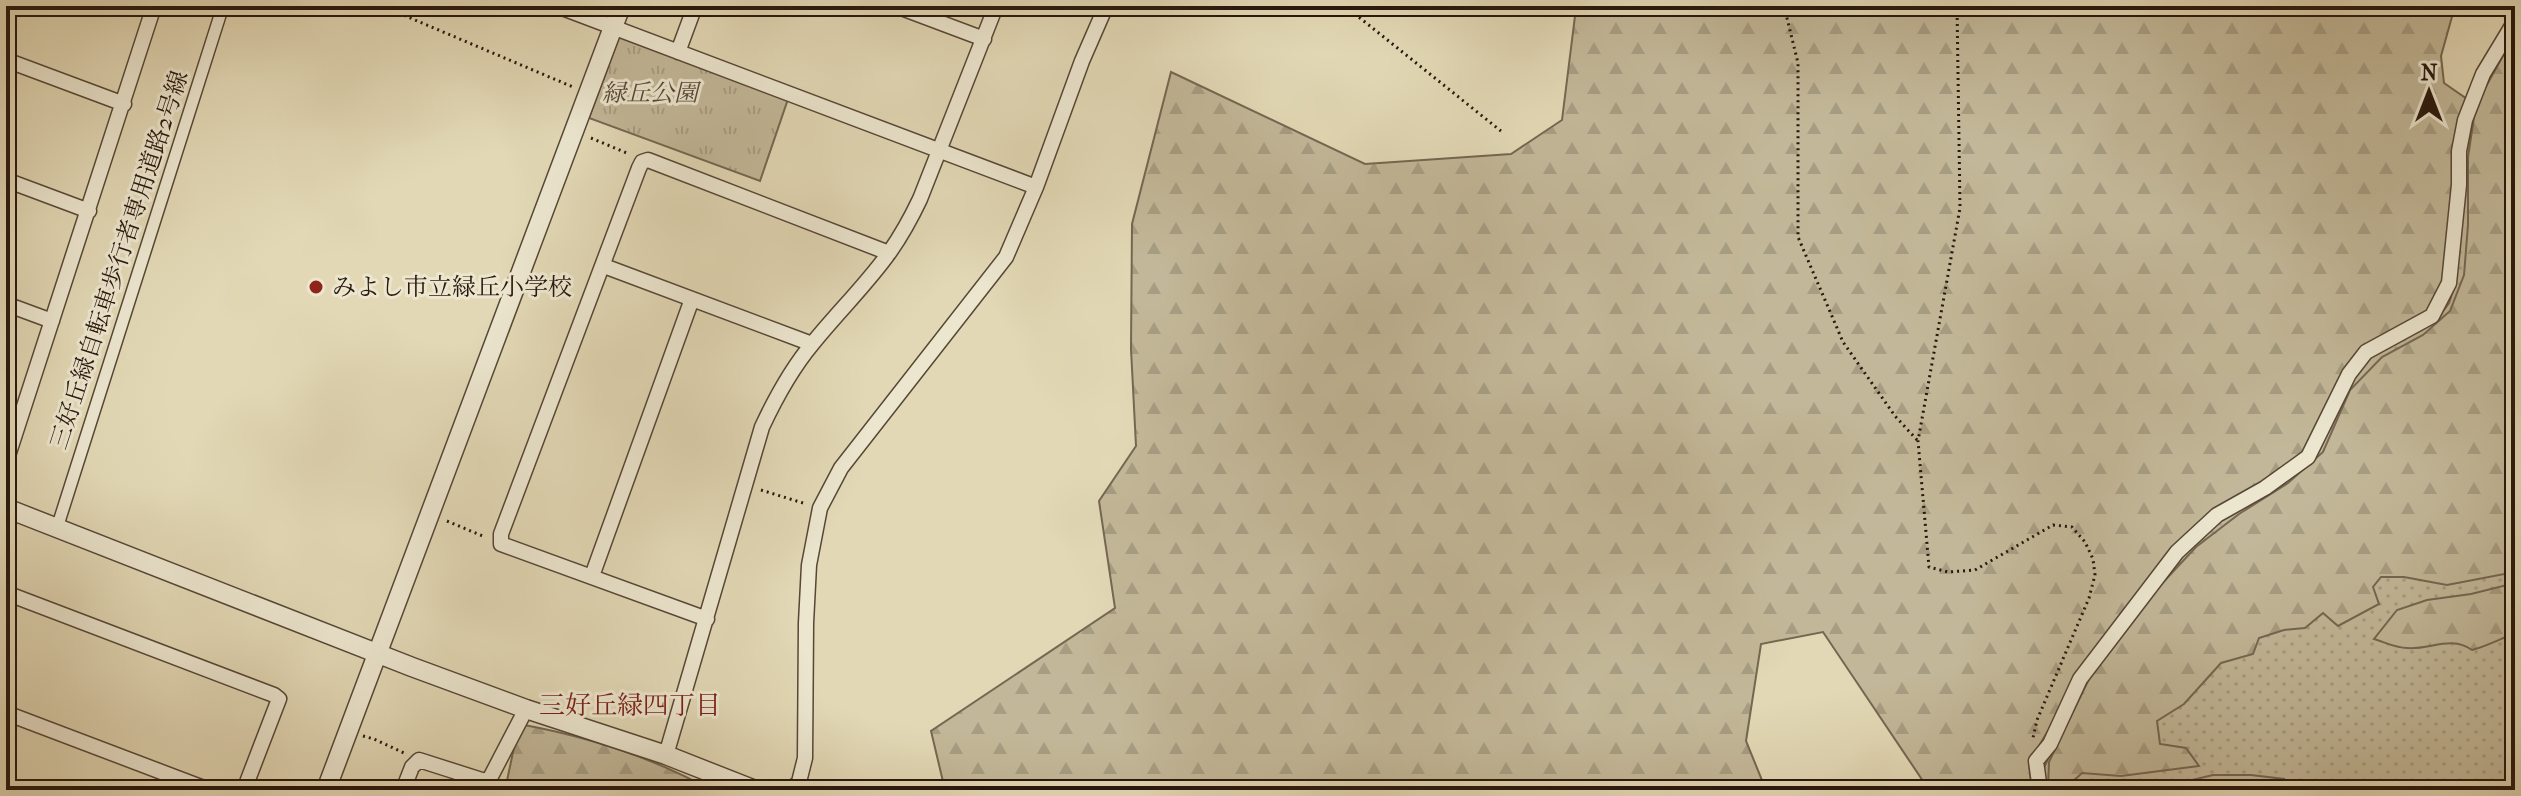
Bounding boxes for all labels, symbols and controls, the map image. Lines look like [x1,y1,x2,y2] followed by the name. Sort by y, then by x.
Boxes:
[2389,52,2469,132] north arrow
[2421,60,2438,86] text: N
[44,67,194,453] street label: 三好丘緑自転車歩行者専用道路2号線
[602,79,702,107] park label: 緑丘公園
[332,273,572,301] place label: みよし市立緑丘小学校
[307,278,325,296] marker: みよし市立緑丘小学校
[539,690,721,721] district label: 三好丘緑四丁目

